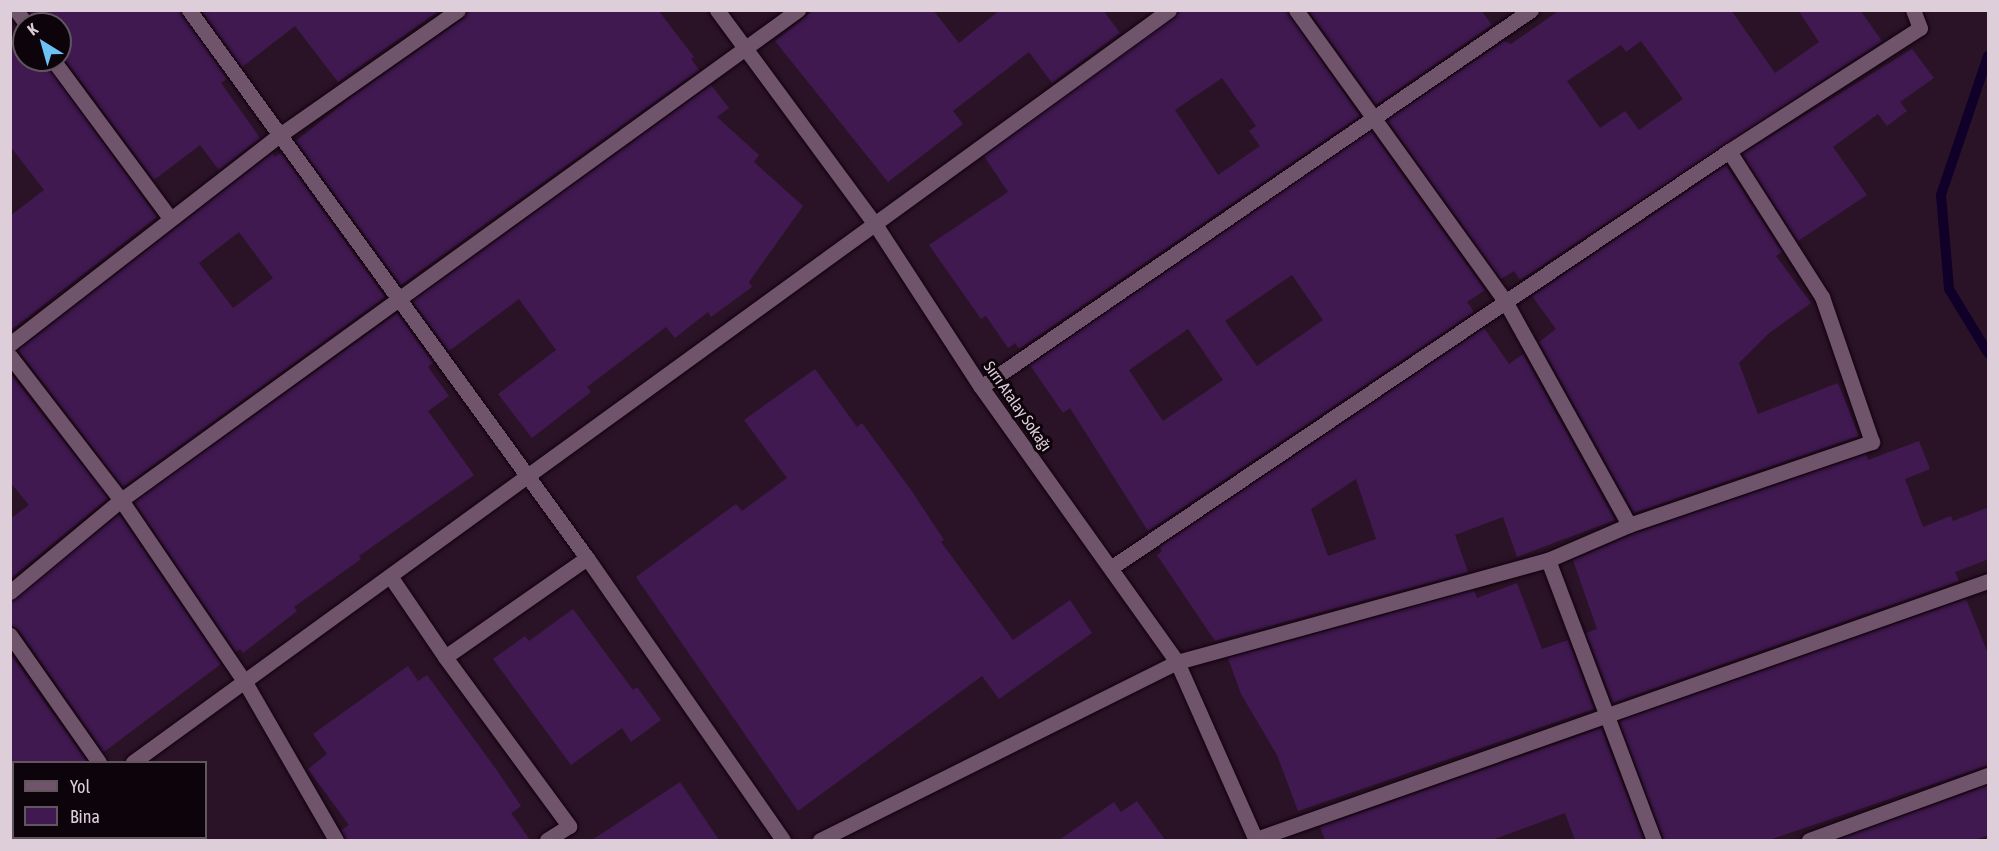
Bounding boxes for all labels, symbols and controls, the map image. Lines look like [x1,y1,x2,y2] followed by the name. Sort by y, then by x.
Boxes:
[12,12,72,72] north arrow
[24,20,41,39] text: K
[980,357,1056,455] street label: Sırrı Atalay Sokağı
[12,761,207,839] legend
[70,776,90,797] text: Yol
[70,806,100,827] text: Bina

